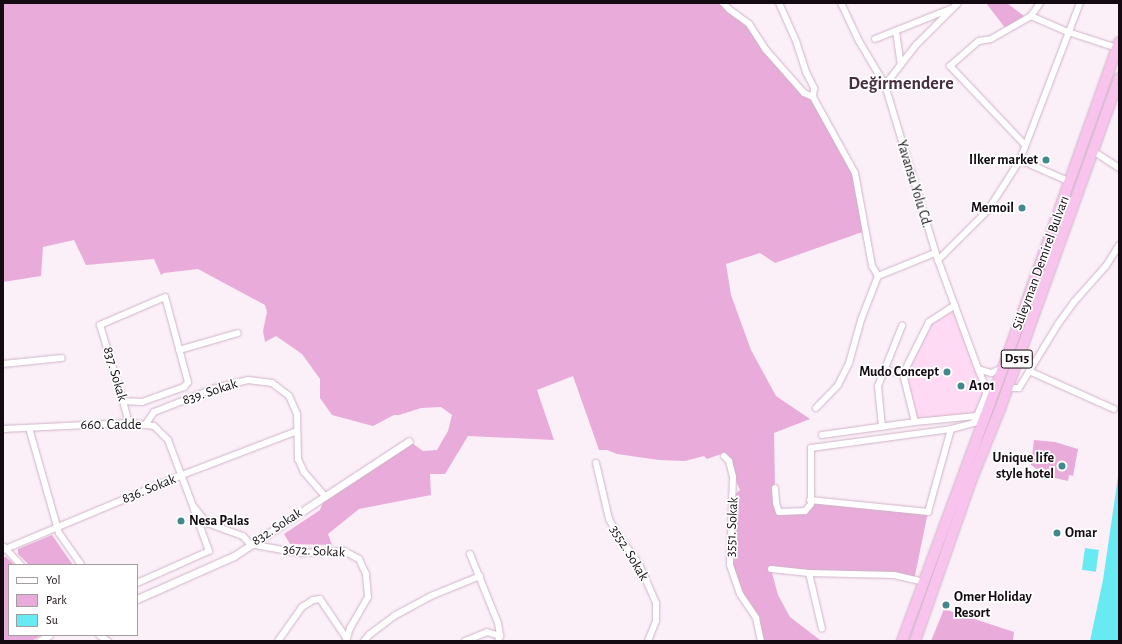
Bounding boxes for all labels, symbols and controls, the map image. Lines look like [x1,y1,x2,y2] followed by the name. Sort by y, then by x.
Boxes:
[848,73,954,95] district label: Değirmendere
[893,138,935,230] street label: Yavansu Yolu Cd.
[969,152,1038,168] place label: Ilker market
[1041,155,1051,165] marker: Ilker market
[1009,194,1073,332] street label: Süleyman Demirel Bulvarı
[971,200,1014,216] place label: Memoil
[1017,203,1027,213] marker: Memoil
[99,345,131,403] street label: 837. Sokak
[1000,348,1034,370] road number: D515
[859,364,939,380] place label: Mudo Concept
[942,367,952,377] marker: Mudo Concept
[180,375,240,409] street label: 839. Sokak
[969,378,995,394] place label: A101
[956,381,966,391] marker: A101
[81,417,141,433] street label: 660. Cadde
[993,450,1054,482] place label: Unique life style hotel
[1057,461,1067,471] marker: Unique life style hotel
[120,471,178,507] street label: 836. Sokak
[722,497,742,557] street label: 3551. Sokak
[249,505,305,549] street label: 832. Sokak
[189,513,249,529] place label: Nesa Palas
[176,516,186,526] marker: Nesa Palas
[606,522,652,584] street label: 3552. Sokak
[1065,525,1097,541] place label: Omar
[1052,528,1062,538] marker: Omar
[282,541,346,561] street label: 3672. Sokak
[8,564,138,636] legend
[46,574,60,586] text: Yol
[954,589,1032,622] place label: Omer Holiday Resort
[46,594,67,606] text: Park
[941,600,951,610] marker: Omer Holiday Resort
[46,614,58,626] text: Su

